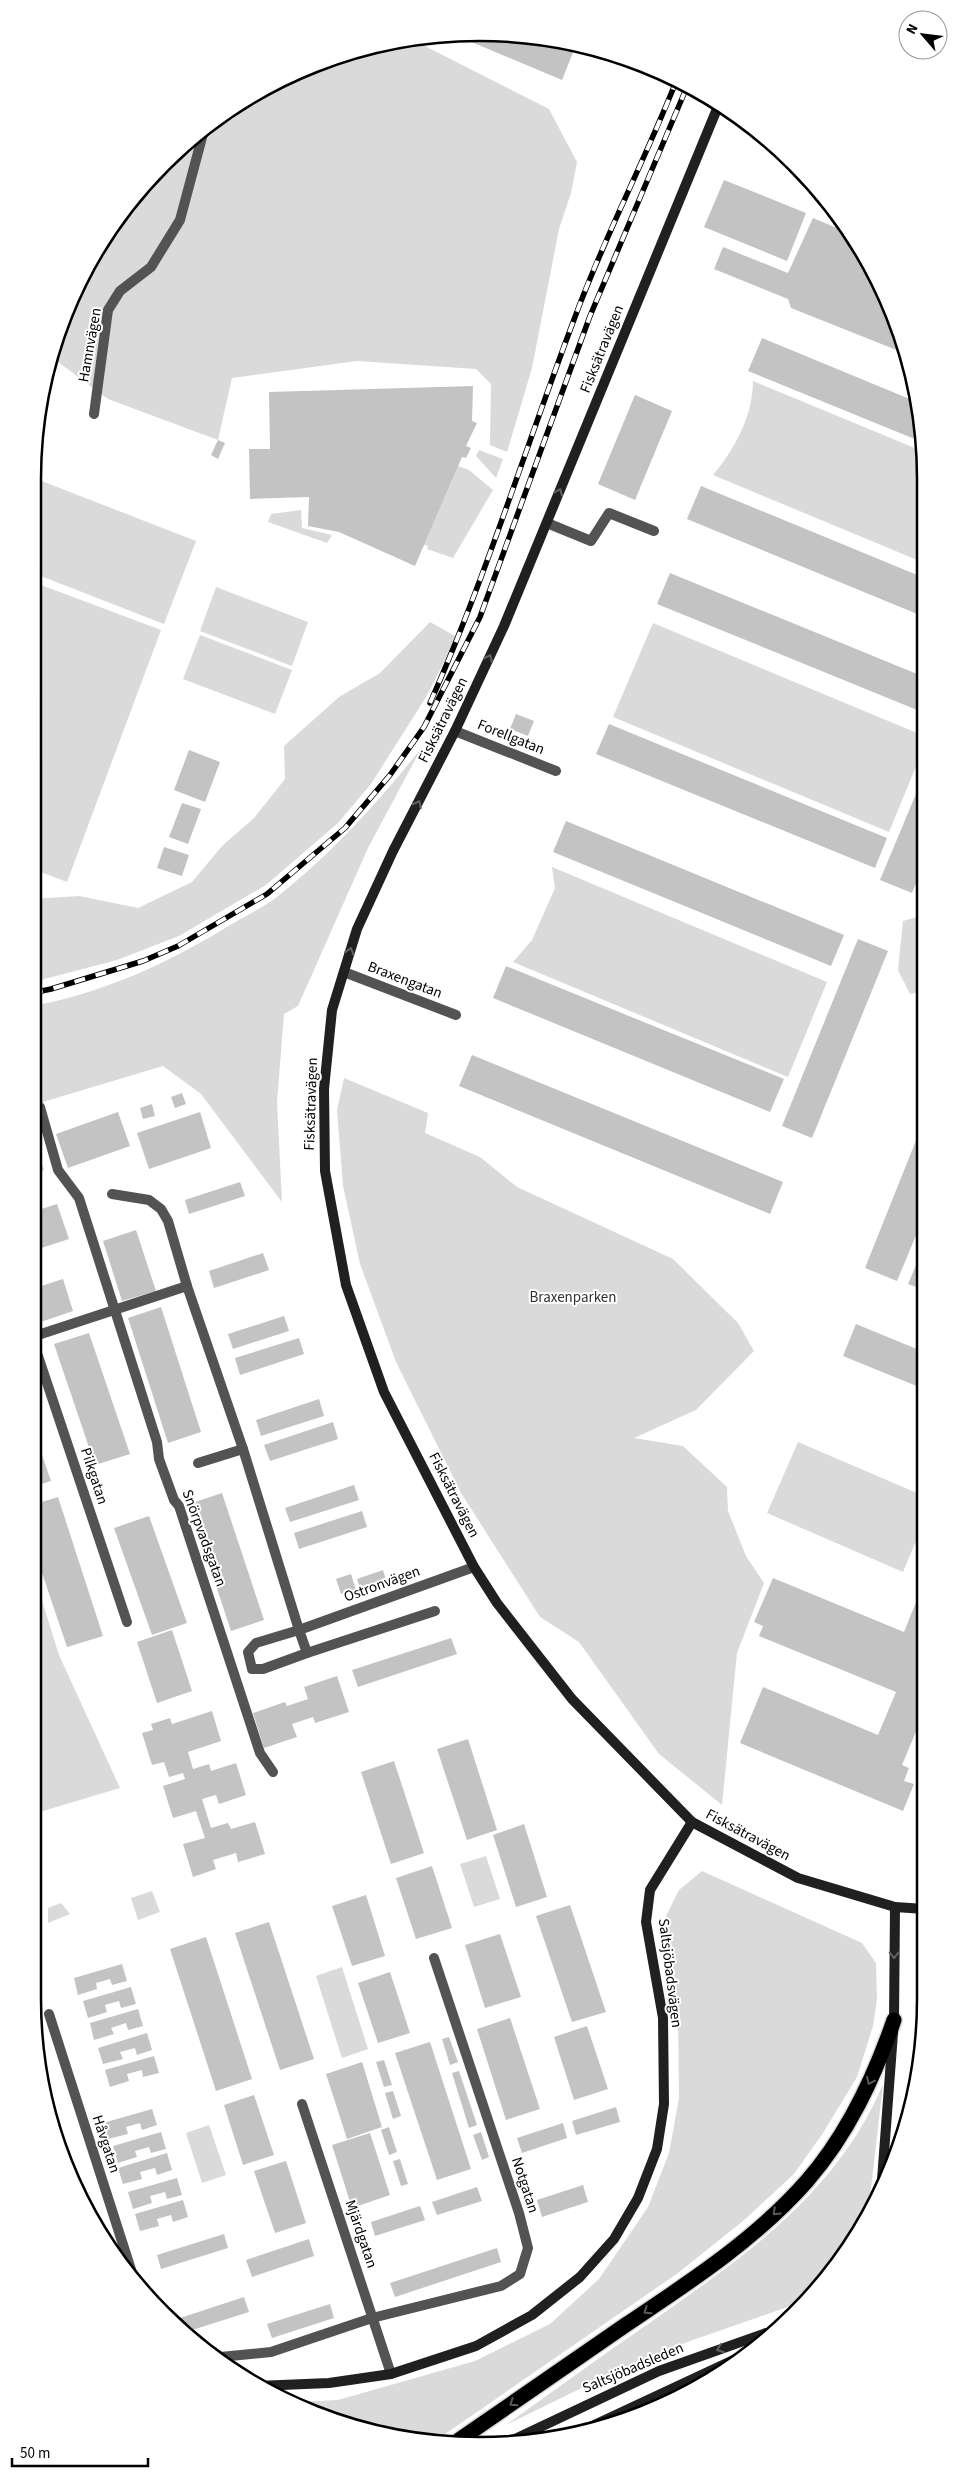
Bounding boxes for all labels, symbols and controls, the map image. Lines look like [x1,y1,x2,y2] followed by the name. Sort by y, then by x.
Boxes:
[898,10,948,60] north arrow
[901,21,923,38] text: N
[575,302,629,396] street label: Fisksätravägen
[73,306,107,384] street label: Hamnvägen
[553,488,564,497] one-way arrow
[483,654,494,663] one-way arrow
[413,674,473,766] street label: Fisksätravägen
[474,714,548,760] street label: Forellgatan
[412,800,422,809] one-way arrow
[345,948,355,956] one-way arrow
[365,956,445,1004] street label: Braxengatan
[299,1057,323,1151] street label: Fisksätravägen
[530,1287,617,1308] park label: Braxenparken
[75,1445,113,1507] street label: Pilkgatan
[423,1449,485,1541] street label: Fisksätravägen
[177,1487,231,1589] street label: Snörpvadsgatan
[341,1561,423,1607] street label: Ostronvägen
[702,1804,794,1866] street label: Fisksätravägen
[653,1917,687,2029] street label: Saltsjöbadsvägen
[889,1952,899,1960] one-way arrow
[866,2076,876,2085] one-way arrow
[87,2112,125,2176] street label: Håvgatan
[506,2154,544,2216] street label: Notgatan
[340,2197,382,2271] street label: Mjärdgatan
[773,2206,782,2215] one-way arrow
[643,2305,653,2314] one-way arrow
[579,2337,687,2399] street label: Saltsjöbadsleden
[716,2343,725,2353] one-way arrow
[509,2397,519,2406] one-way arrow
[12,2436,149,2468] scale bar
[20,2443,50,2464] text: 50 m

